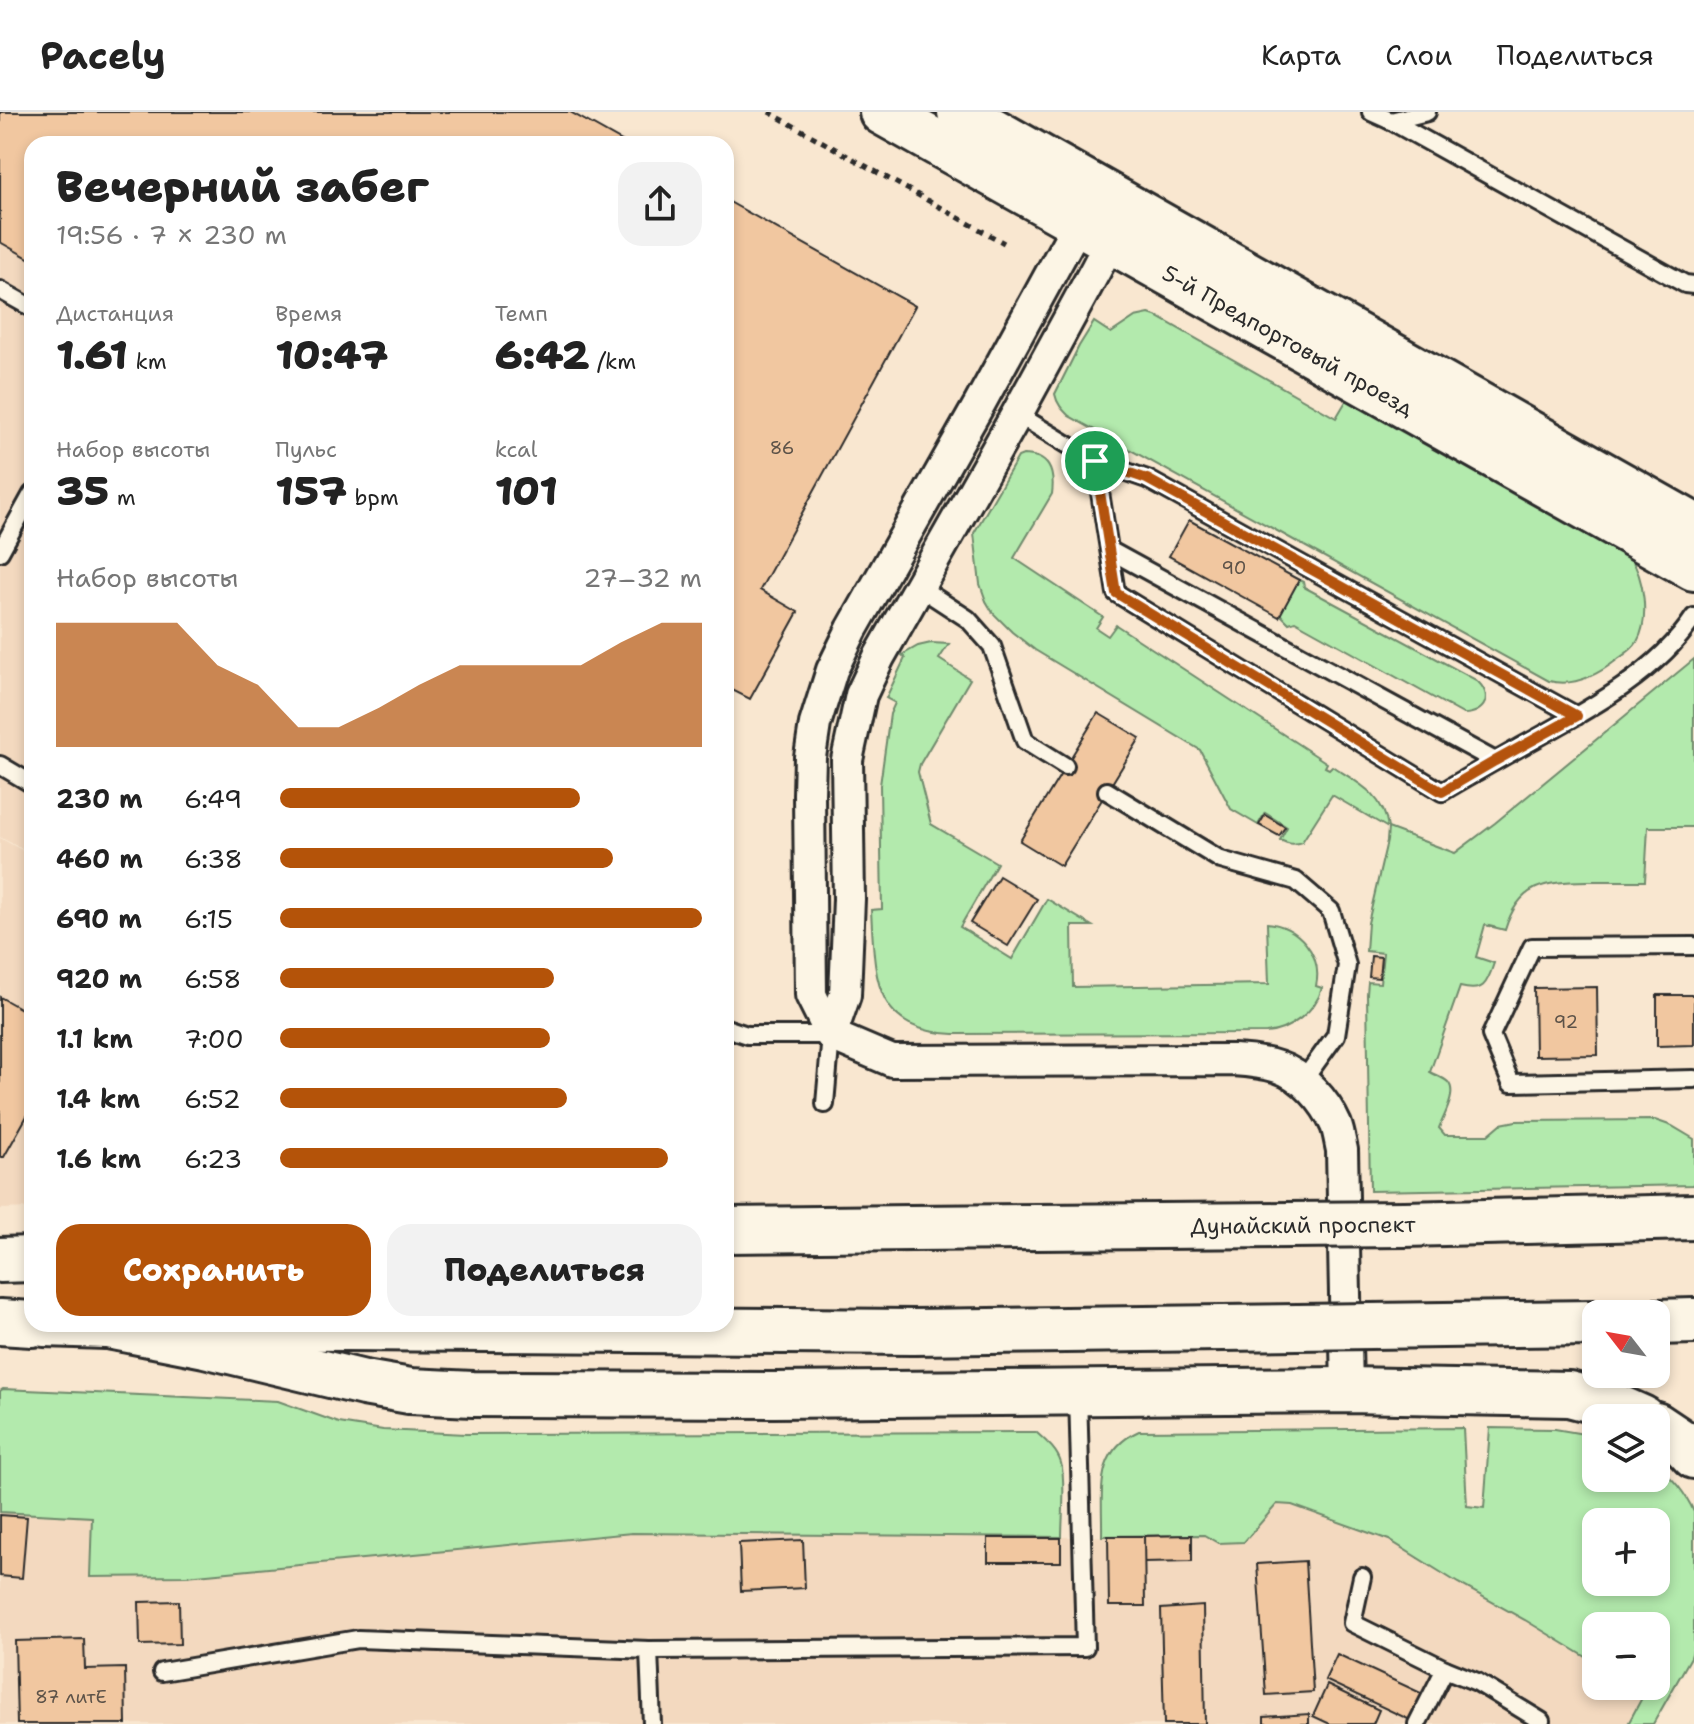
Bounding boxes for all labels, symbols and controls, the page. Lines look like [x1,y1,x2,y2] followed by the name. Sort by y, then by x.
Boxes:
[40,30,166,81] text: Pacely
[1261,36,1341,74] text: Карта
[1385,36,1452,74] text: Слои
[1496,36,1654,74] text: Поделиться
[56,157,429,216] text: Вечерний забег
[618,162,702,246] button: share
[56,217,287,252] text: 19:56 · 7 × 230 m
[1157,258,1419,423] street label: 5-й Предпортовый проезд
[56,299,174,328] text: Дистанция
[275,299,342,328] text: Время
[495,299,548,328] text: Темп
[56,328,128,382] text: 1.61
[275,328,388,382] text: 10:47
[495,328,589,382] text: 6:42
[128,347,167,376] text: km
[589,347,636,376] text: /km
[1061,427,1129,495] pin
[56,435,210,464] text: Набор высоты
[275,435,337,464] text: Пульс
[495,435,537,464] text: kcal
[770,436,794,460] house number: 86
[1073,439,1117,483] icon: arrive
[56,464,109,518] text: 35
[275,464,347,518] text: 157
[495,464,558,518] text: 101
[109,483,136,512] text: m
[347,483,399,512] text: bpm
[1222,556,1246,580] house number: 90
[56,560,238,595] text: Набор высоты
[583,560,702,595] text: 27–32 m
[56,781,143,816] text: 230 m
[184,781,242,816] text: 6:49
[56,841,143,876] text: 460 m
[184,841,243,876] text: 6:38
[56,901,142,936] text: 690 m
[184,901,233,936] text: 6:15
[56,961,142,996] text: 920 m
[184,961,241,996] text: 6:58
[1554,1010,1578,1034] house number: 92
[56,1021,133,1056] text: 1.1 km
[184,1021,244,1056] text: 7:00
[56,1081,140,1116] text: 1.4 km
[184,1081,241,1116] text: 6:52
[56,1141,141,1176] text: 1.6 km
[184,1141,242,1176] text: 6:23
[1190,1210,1417,1241] street label: Дунайский проспект
[56,1224,371,1316] button: Сохранить
[387,1224,702,1316] button: Поделиться
[1582,1300,1670,1388] north arrow
[1582,1300,1670,1700] map controls
[1582,1404,1670,1492] button: layers
[1582,1508,1670,1596] button: +
[1582,1612,1670,1700] button: −
[35,1685,107,1709] house number: 87 литЕ

